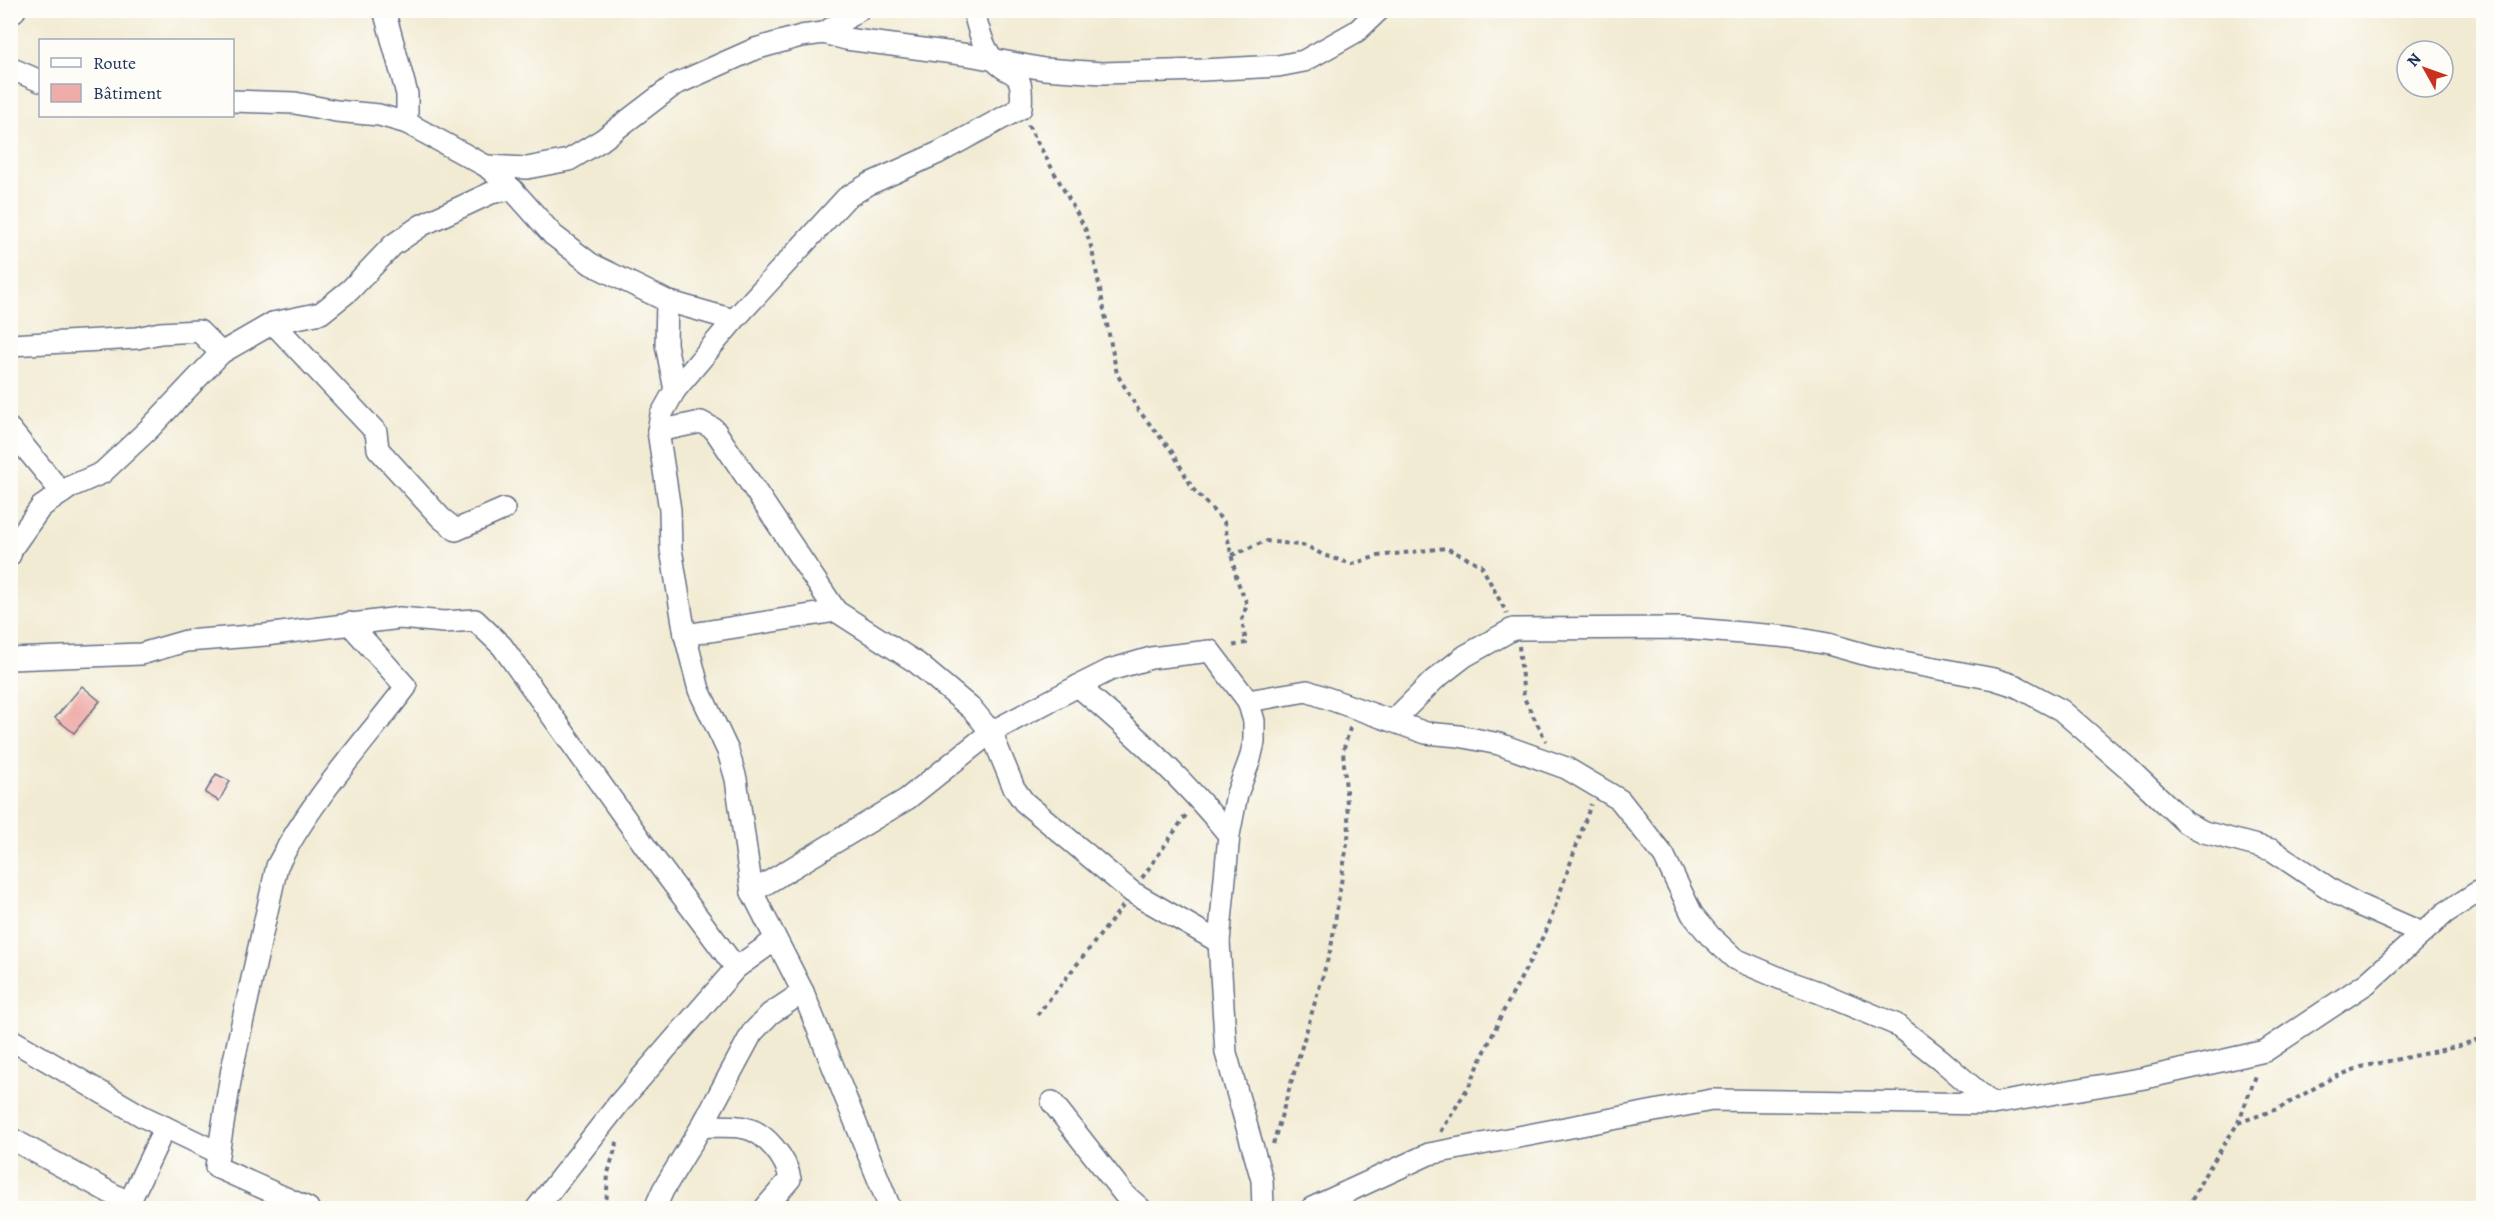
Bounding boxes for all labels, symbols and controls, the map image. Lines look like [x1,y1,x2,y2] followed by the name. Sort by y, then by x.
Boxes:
[39,39,234,117] legend
[2395,39,2455,99] north arrow
[2402,48,2427,72] text: N
[93,51,136,75] text: Route
[93,81,162,105] text: Bâtiment

